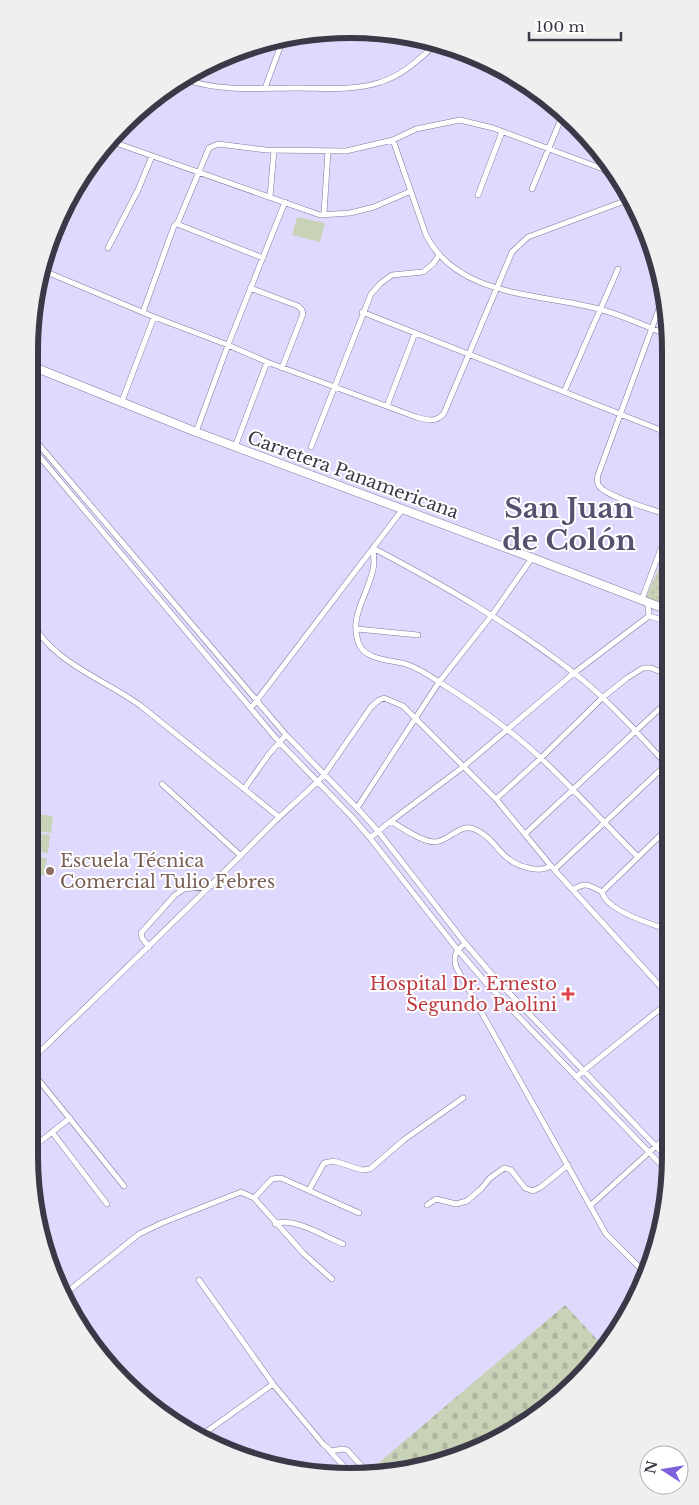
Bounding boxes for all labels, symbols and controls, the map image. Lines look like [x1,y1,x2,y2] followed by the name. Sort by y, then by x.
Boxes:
[529,10,622,42] scale bar
[536,17,585,36] text: 100 m
[244,426,462,524] street label: Carretera Panamericana
[502,491,636,558] district label: San Juan de Colón
[60,850,275,893] place label: Escuela Técnica Comercial Tulio Febres
[44,865,56,877] marker: Escuela Técnica Comercial Tulio Febres
[370,973,557,1016] place label: Hospital Dr. Ernesto Segundo Paolini
[561,987,575,1001] marker: Hospital Dr. Ernesto Segundo Paolini
[639,1445,689,1495] north arrow
[641,1459,661,1476] text: N

